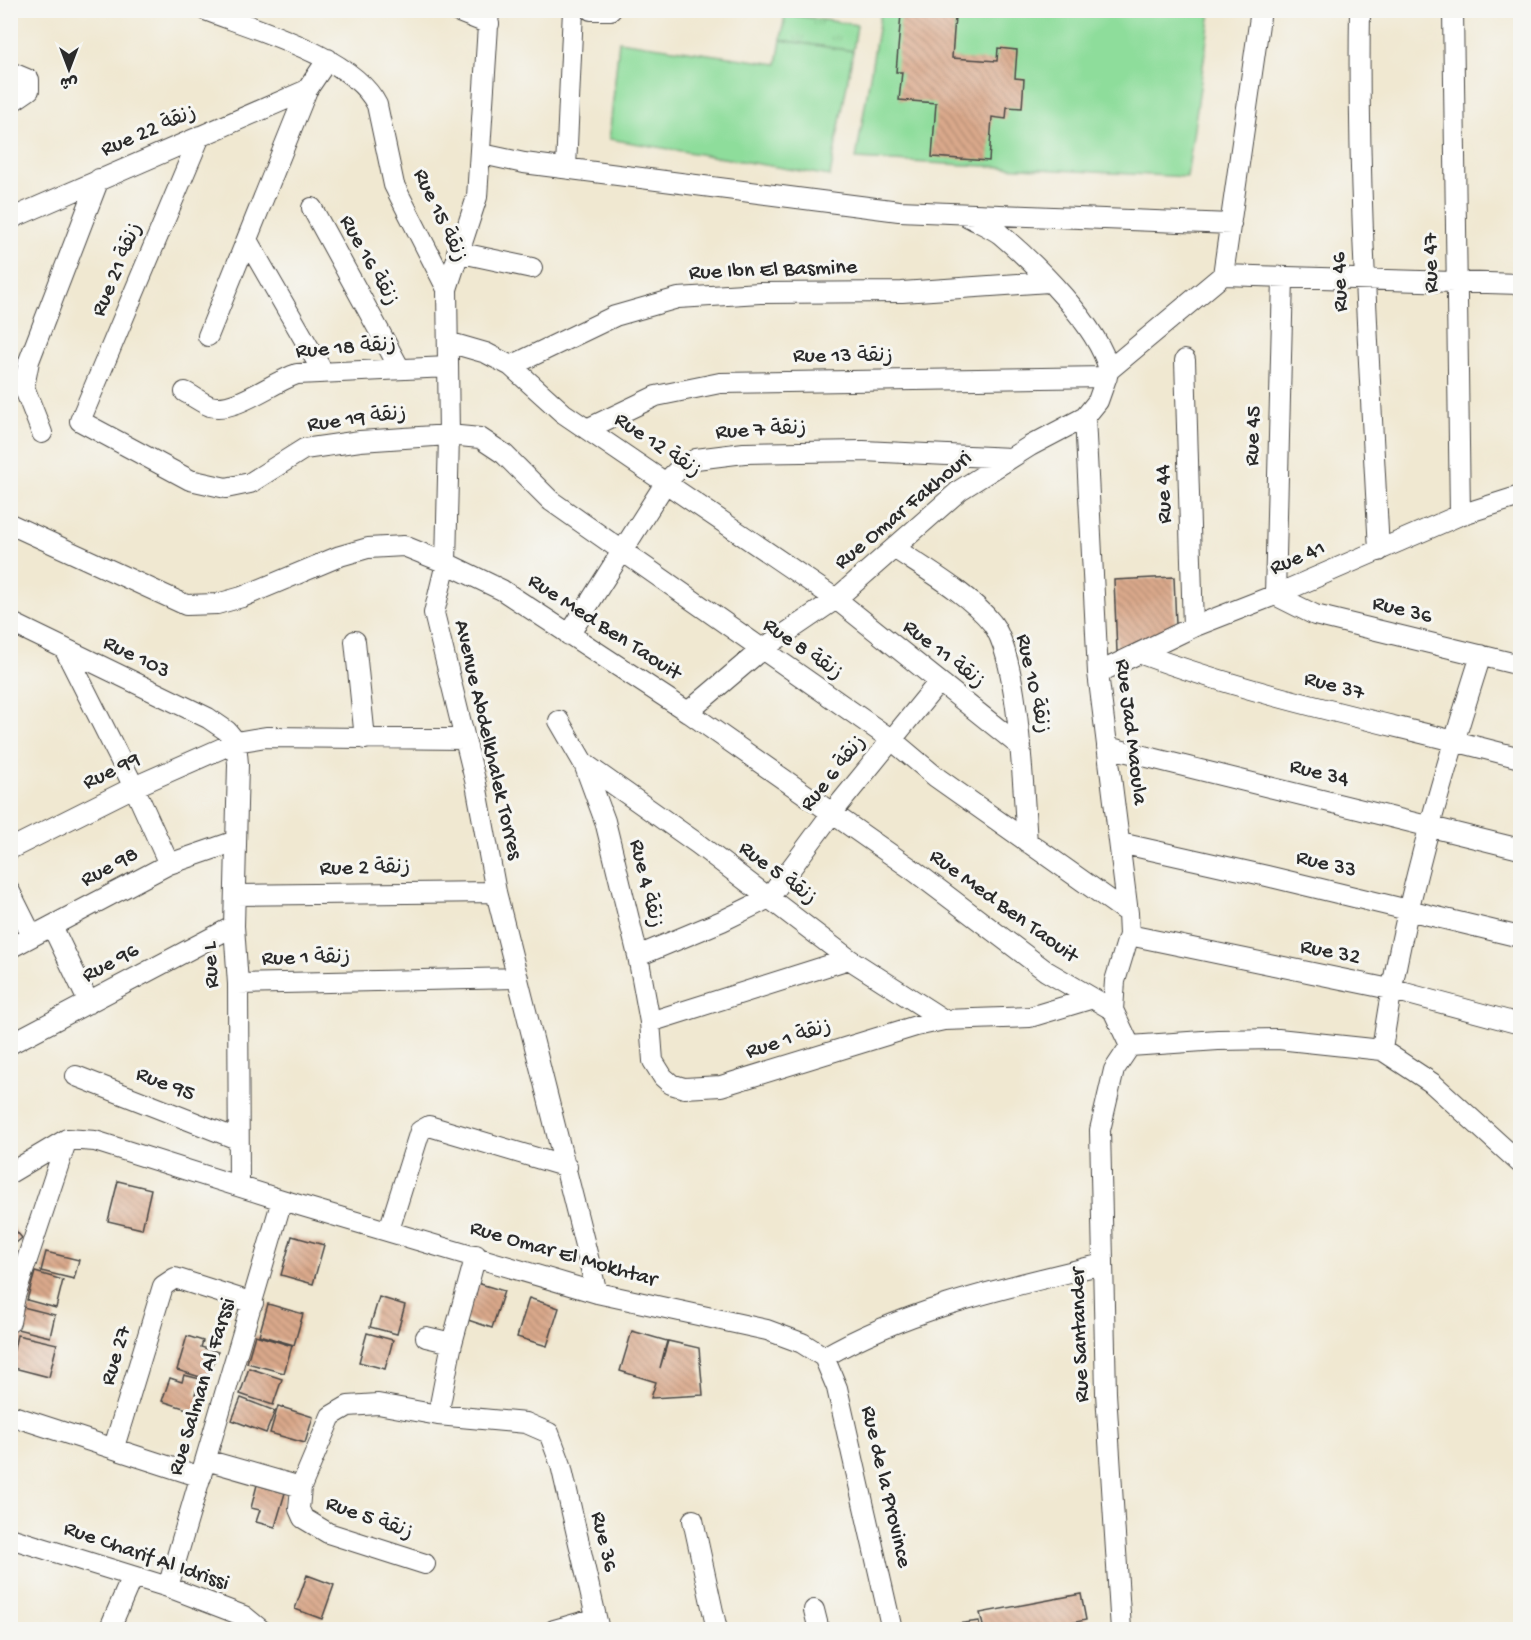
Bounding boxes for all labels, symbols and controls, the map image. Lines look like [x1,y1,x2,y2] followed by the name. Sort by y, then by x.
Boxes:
[39,39,99,99] north arrow
[60,71,78,90] text: ش
[97,100,201,164] street label: Rue 22 زنقة
[406,165,472,267] street label: Rue 15 زنقة
[332,211,404,311] street label: Rue 16 زنقة
[87,219,149,321] street label: Rue 21 زنقة
[1418,232,1446,293] street label: Rue 47
[1327,251,1355,312] street label: Rue 46
[688,255,858,287] street label: Rue Ibn El Basmine
[295,333,397,365] street label: Rue 18 زنقة
[793,344,893,370] street label: Rue 13 زنقة
[306,401,408,439] street label: Rue 19 زنقة
[1240,405,1268,467] street label: Rue 45
[609,407,705,485] street label: Rue 12 زنقة
[715,416,807,446] street label: Rue 7 زنقة
[830,446,978,576] street label: Rue Omar Fakhouri
[1151,463,1179,524] street label: Rue 44
[1266,536,1330,582] street label: Rue 41
[522,569,687,688] street label: Rue Med Ben Taouit
[1369,591,1436,631] street label: Rue 36
[757,613,847,687] street label: Rue 8 زنقة
[897,615,989,695] street label: Rue 11 زنقة
[447,618,527,863] street label: Avenue Abdelkhalek Torres
[98,631,174,685] street label: Rue 103
[1009,632,1055,736] street label: Rue 10 زنقة
[1108,658,1152,807] street label: Rue Jad Maoula
[1301,667,1367,708] street label: Rue 37
[795,731,873,817] street label: Rue 6 زنقة
[79,747,145,797] street label: Rue 99
[1287,754,1352,794] street label: Rue 34
[733,836,821,912] street label: Rue 5 زنقة
[622,837,668,931] street label: Rue 4 زنقة
[77,842,143,894] street label: Rue 98
[924,844,1084,971] street label: Rue Med Ben Taouit
[1293,845,1359,885] street label: Rue 33
[320,855,410,883] street label: Rue 2 زنقة
[1298,934,1362,972] street label: Rue 32
[78,938,145,990] street label: Rue 96
[198,940,226,989] street label: Rue L
[261,945,351,973] street label: Rue 1 زنقة
[743,1014,835,1066] street label: Rue 1 زنقة
[132,1062,198,1108] street label: Rue 95
[466,1216,662,1295] street label: Rue Omar El Mokhtar
[1066,1265,1096,1403] street label: Rue Santander
[164,1295,242,1479] street label: Rue Salman Al Farssi
[96,1323,138,1389] street label: Rue 27
[854,1404,916,1571] street label: Rue de la Province
[322,1491,416,1547] street label: Rue 5 زنقة
[583,1509,623,1575] street label: Rue 36
[60,1516,232,1598] street label: Rue Charif Al Idrissi

